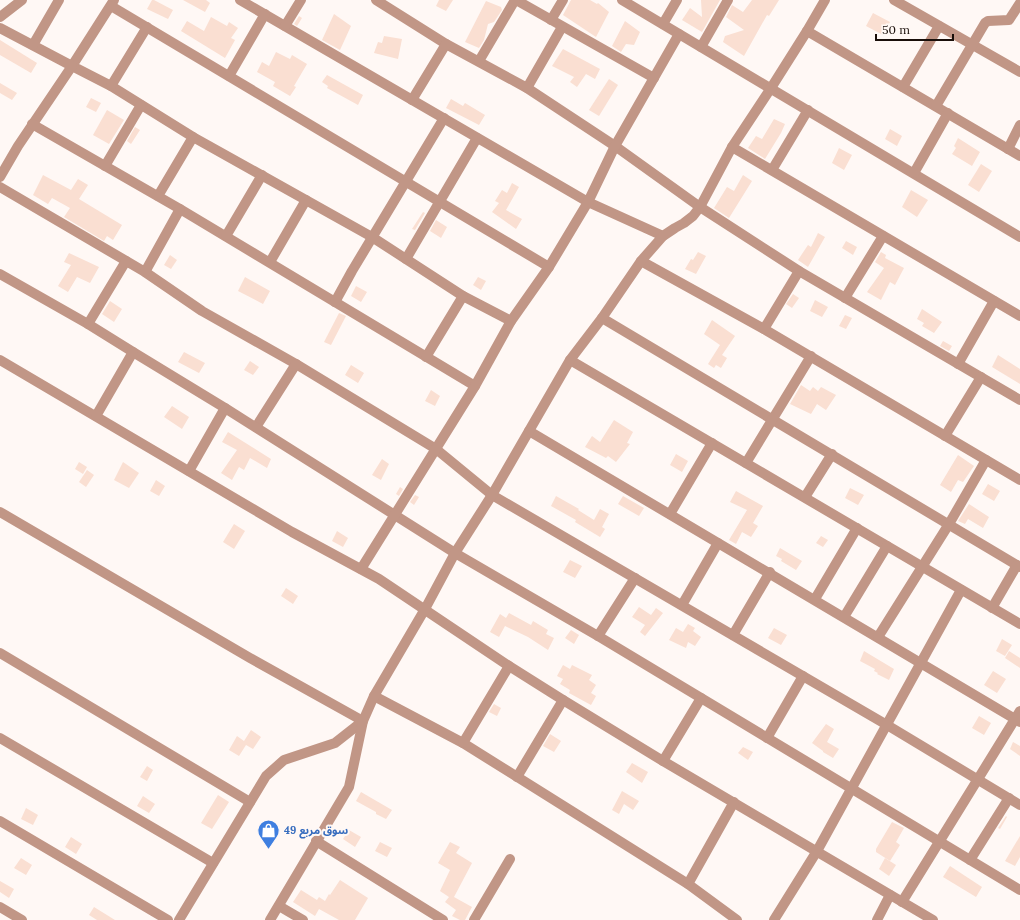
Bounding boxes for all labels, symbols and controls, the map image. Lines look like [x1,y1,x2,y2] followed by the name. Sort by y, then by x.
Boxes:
[876,16,953,42] scale bar
[882,22,910,37] text: 50 m
[256,817,282,850] shop icon: سوق مربع 49
[284,823,348,839] place label: سوق مربع 49

